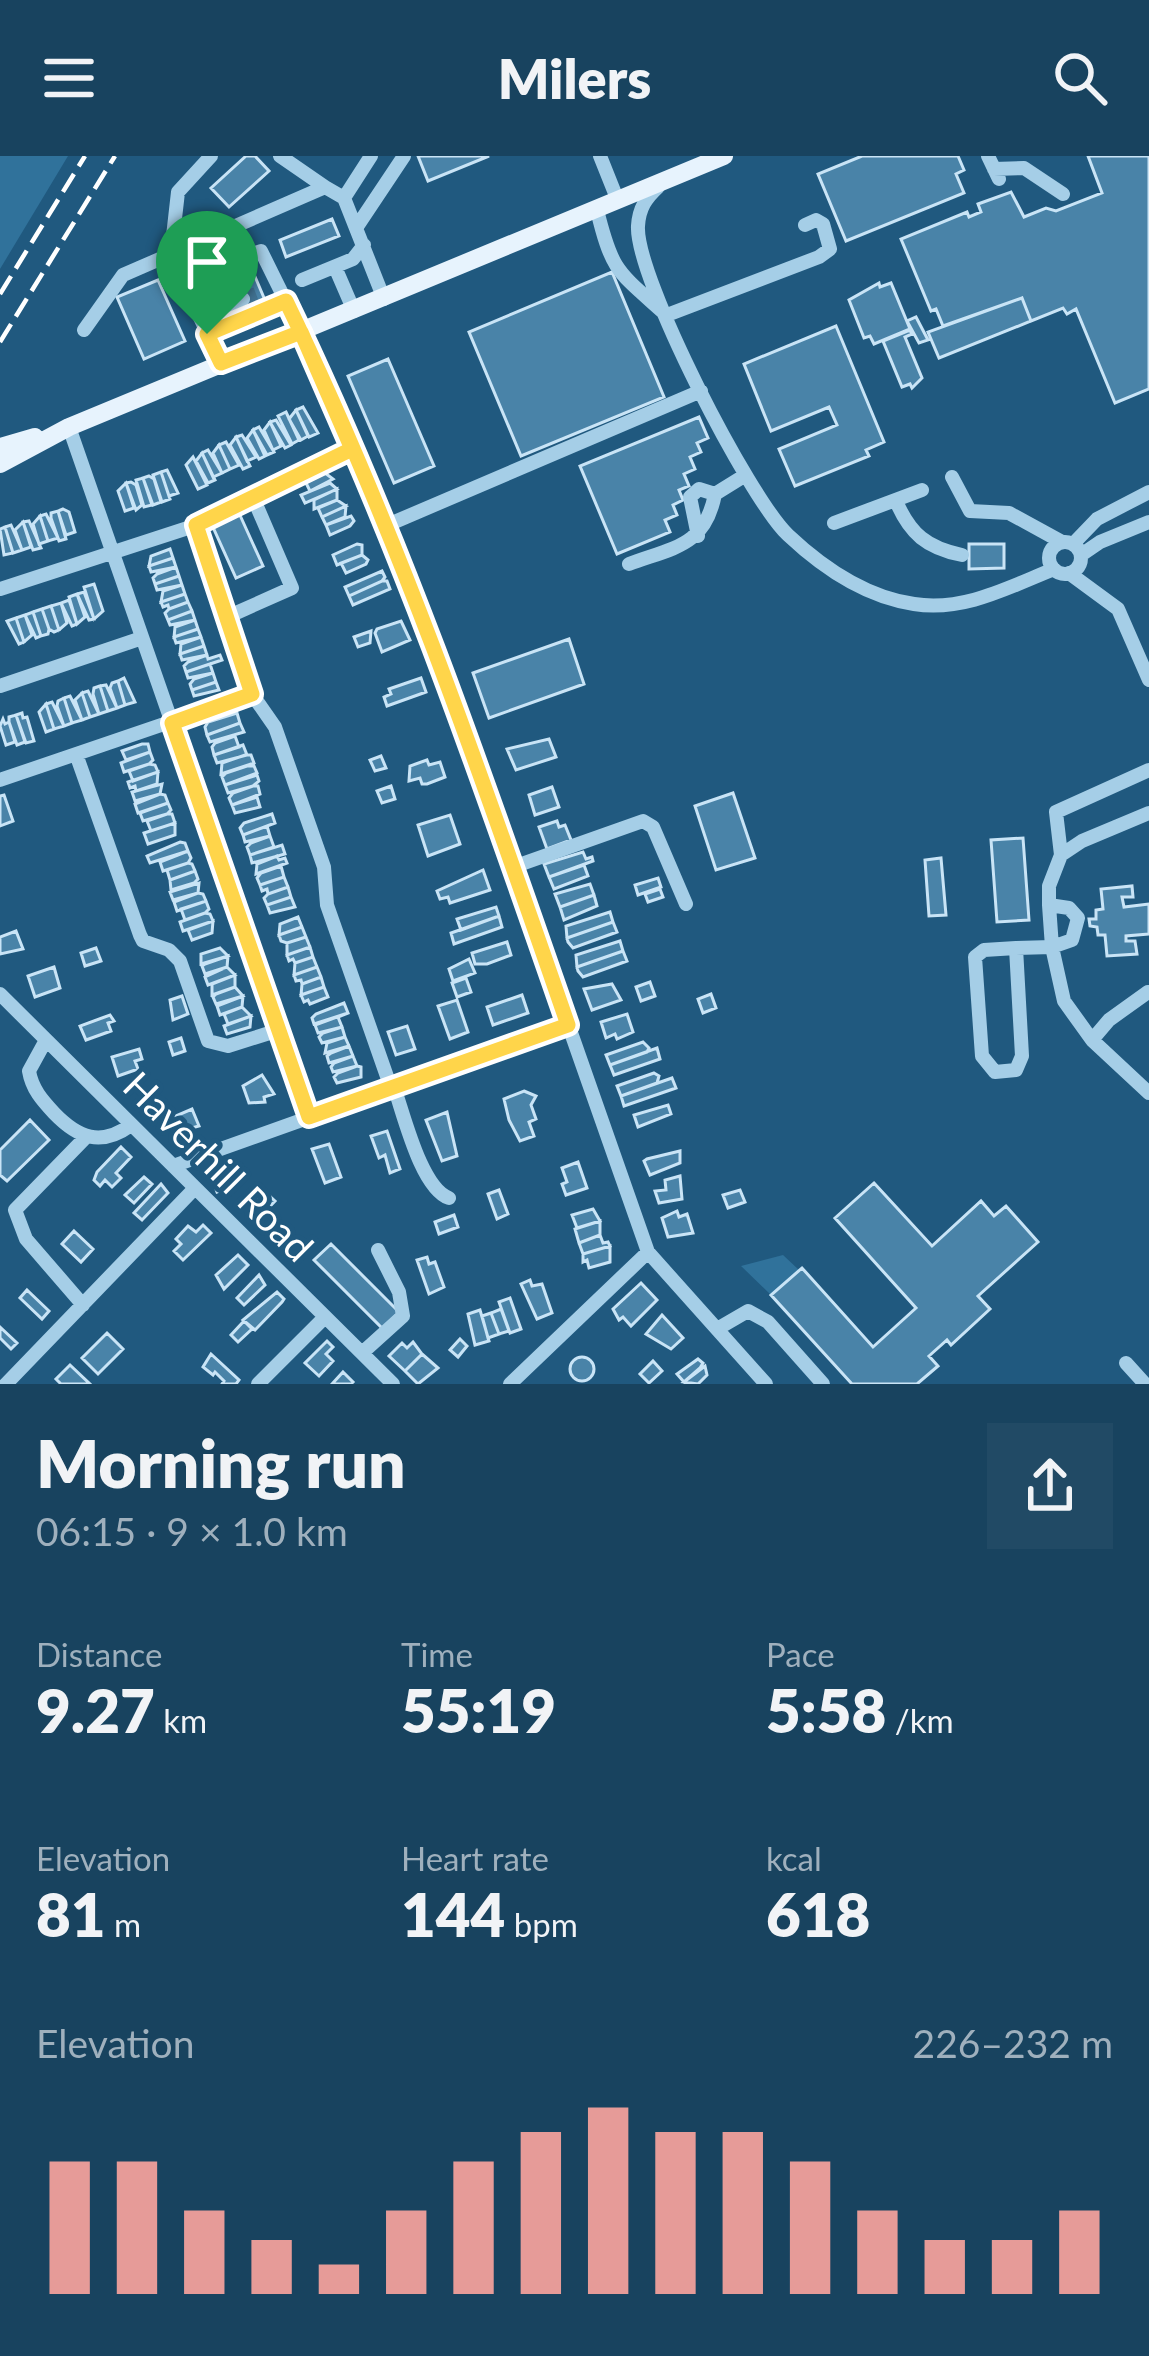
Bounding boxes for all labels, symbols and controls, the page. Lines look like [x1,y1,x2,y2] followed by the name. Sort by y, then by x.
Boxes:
[36,45,102,111] icon: menu
[1047,45,1113,111] icon: search
[498,46,651,111] text: Milers
[156,211,258,334] pin
[174,229,240,295] icon: arrive
[115,1062,323,1270] street label: Haverhill Road
[36,1423,406,1502] text: Morning run
[987,1423,1113,1549] button: share
[36,1508,348,1554] text: 06:15 · 9 × 1.0 km
[36,1634,163,1674] text: Distance
[401,1634,473,1674] text: Time
[766,1634,835,1674] text: Pace
[36,1674,155,1746] text: 9.27
[401,1674,556,1746] text: 55:19
[766,1674,886,1746] text: 5:58
[155,1700,207,1740] text: km
[886,1700,954,1740] text: /km
[36,1838,170,1878] text: Elevation
[401,1838,549,1878] text: Heart rate
[766,1838,822,1878] text: kcal
[36,1878,106,1950] text: 81
[401,1878,505,1950] text: 144
[766,1878,870,1950] text: 618
[106,1904,141,1944] text: m
[505,1904,578,1944] text: bpm
[36,2020,194,2066] text: Elevation
[913,2020,1113,2066] text: 226–232 m

